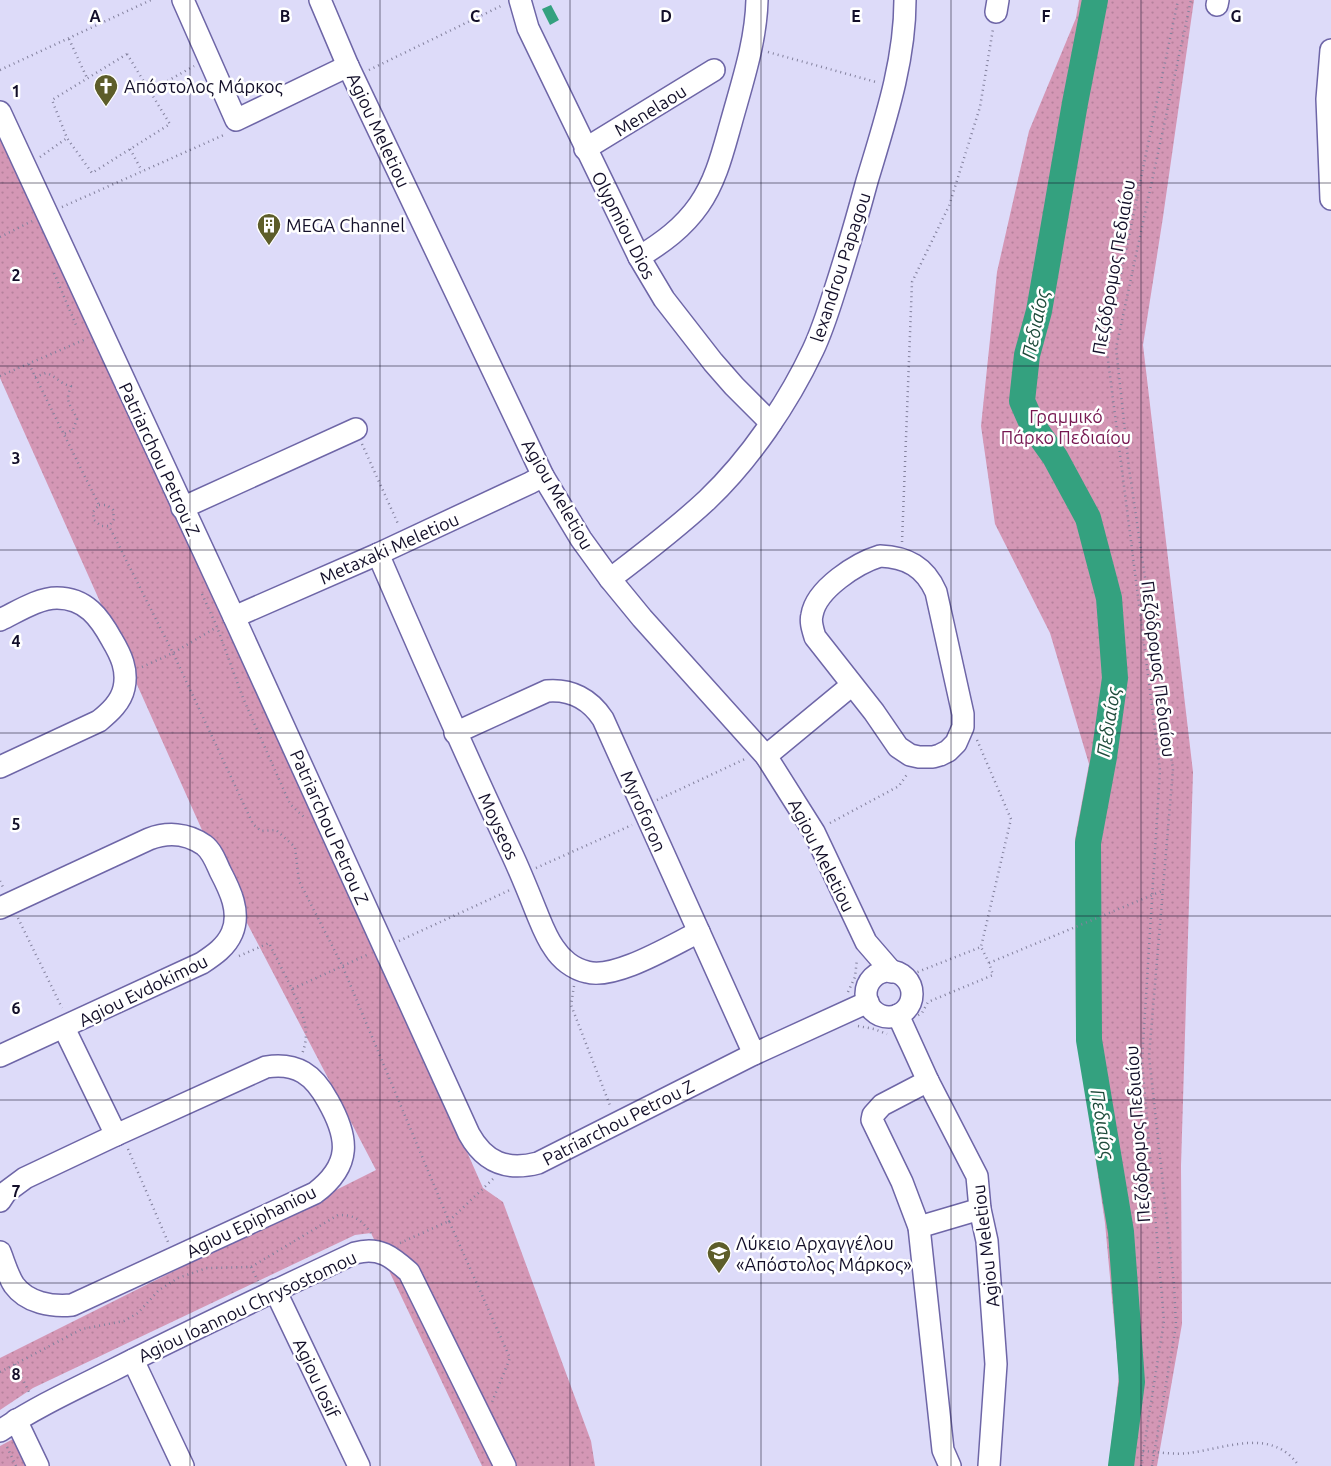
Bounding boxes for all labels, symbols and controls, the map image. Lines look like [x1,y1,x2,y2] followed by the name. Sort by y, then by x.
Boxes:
[89,7,101,25] text: A
[280,7,290,25] text: B
[470,7,480,25] text: C
[660,7,672,25] text: D
[851,7,861,25] text: E
[1042,7,1051,25] text: F
[1230,7,1242,25] text: G
[344,70,414,190] street label: Agiou Meletiou
[93,73,119,107] church icon: Απόστολος Μάρκος
[124,76,283,97] place label: Απόστολος Μάρκος
[611,80,689,140] street label: Menelaou
[11,82,21,100] text: 1
[588,168,660,282] street label: Olypmiou Dios
[1088,178,1139,356] street label: Πεζόδρομος Πεδιαίου
[806,190,874,344] street label: lexandrou Papagou
[256,212,282,246] building icon: MEGA Channel
[286,215,405,235] place label: MEGA Channel
[11,266,21,284] text: 2
[1017,287,1053,361] water label: Πεδιαίος
[116,379,204,539] street label: Patriarchou Petrou Z
[1001,406,1131,447] park label: Γραμμικό Πάρκο Πεδιαίου
[518,435,598,553] street label: Agiou Meletiou
[11,449,21,467] text: 3
[316,508,462,588] street label: Metaxaki Meletiou
[1137,580,1180,758] street label: Πεζόδρομος Πεδιαίου
[11,632,21,650] text: 4
[1092,685,1124,758] water label: Πεδιαίος
[287,747,373,907] street label: Patriarchou Petrou Z
[617,767,671,855] street label: Myroforon
[475,790,523,863] street label: Moyseos
[785,795,859,915] street label: Agiou Meletiou
[11,815,21,833] text: 5
[75,950,211,1030] street label: Agiou Evdokimou
[11,999,21,1017] text: 6
[1121,1045,1154,1223] street label: Πεζόδρομος Πεδιαίου
[539,1075,697,1169] street label: Patriarchou Petrou Z
[1087,1088,1119,1161] water label: Πεδιαίος
[183,1181,319,1261] street label: Agiou Epiphaniou
[11,1182,21,1200] text: 7
[968,1183,1002,1309] street label: Agiou Meletiou
[736,1233,912,1275] place label: Λύκειο Αρχαγγέλου «Απόστολος Μάρκος»
[706,1240,732,1274] school or university icon: Λύκειο Αρχαγγέλου «Απόστολος Μάρκος»
[135,1247,359,1365] street label: Agiou Ioannou Chrysostomou
[290,1335,344,1421] street label: Agiou Iosif
[11,1365,21,1383] text: 8

